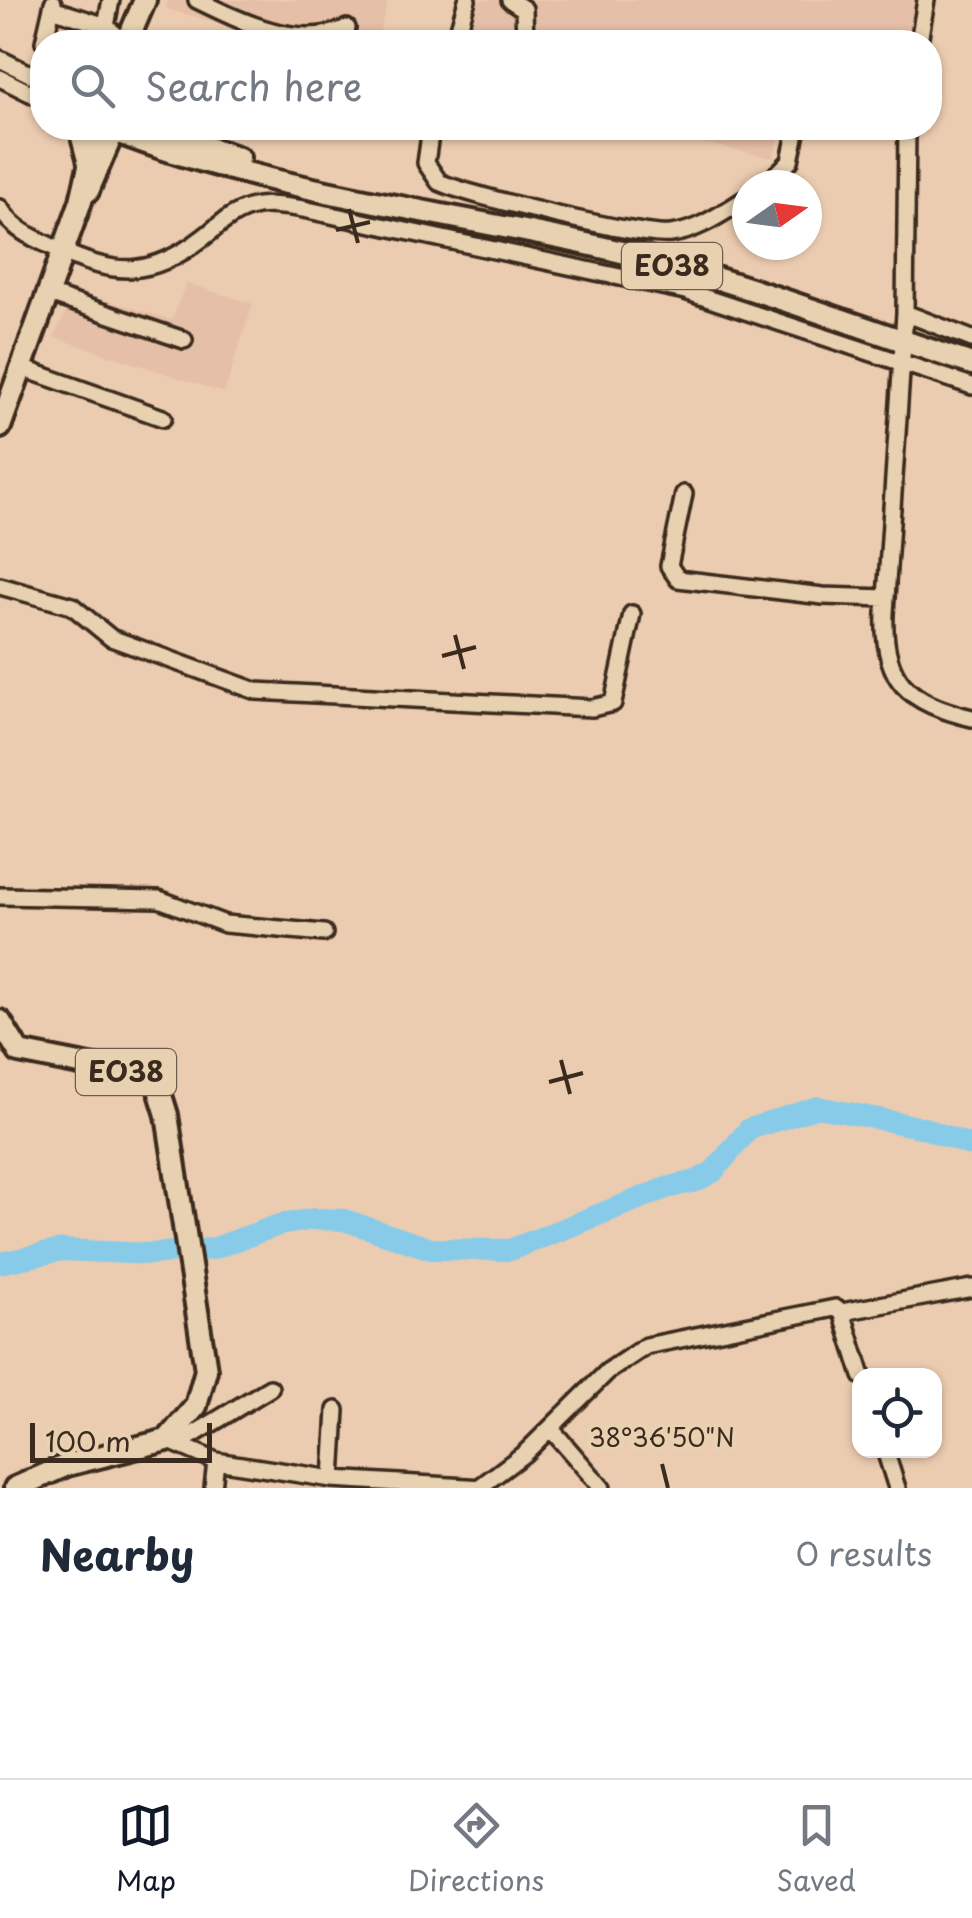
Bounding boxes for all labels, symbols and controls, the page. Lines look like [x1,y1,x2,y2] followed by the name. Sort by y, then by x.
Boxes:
[30,30,942,140] search box
[145,57,362,114] text: Search here
[65,58,120,113] icon: search
[732,170,822,260] north arrow
[622,243,722,289] road number: ΕΟ38
[76,1049,176,1095] road number: ΕΟ38
[852,1368,942,1458] map controls
[852,1368,942,1458] button: locate
[30,1418,212,1462] scale bar
[589,1418,735,1456] text: 38°36'50"N
[45,1419,131,1462] text: 100 m
[40,1522,194,1585] text: Nearby
[796,1529,932,1577] text: 0 results
[116,1798,176,1901] tab: Map
[408,1798,544,1901] tab: Directions
[776,1798,856,1901] tab: Saved

